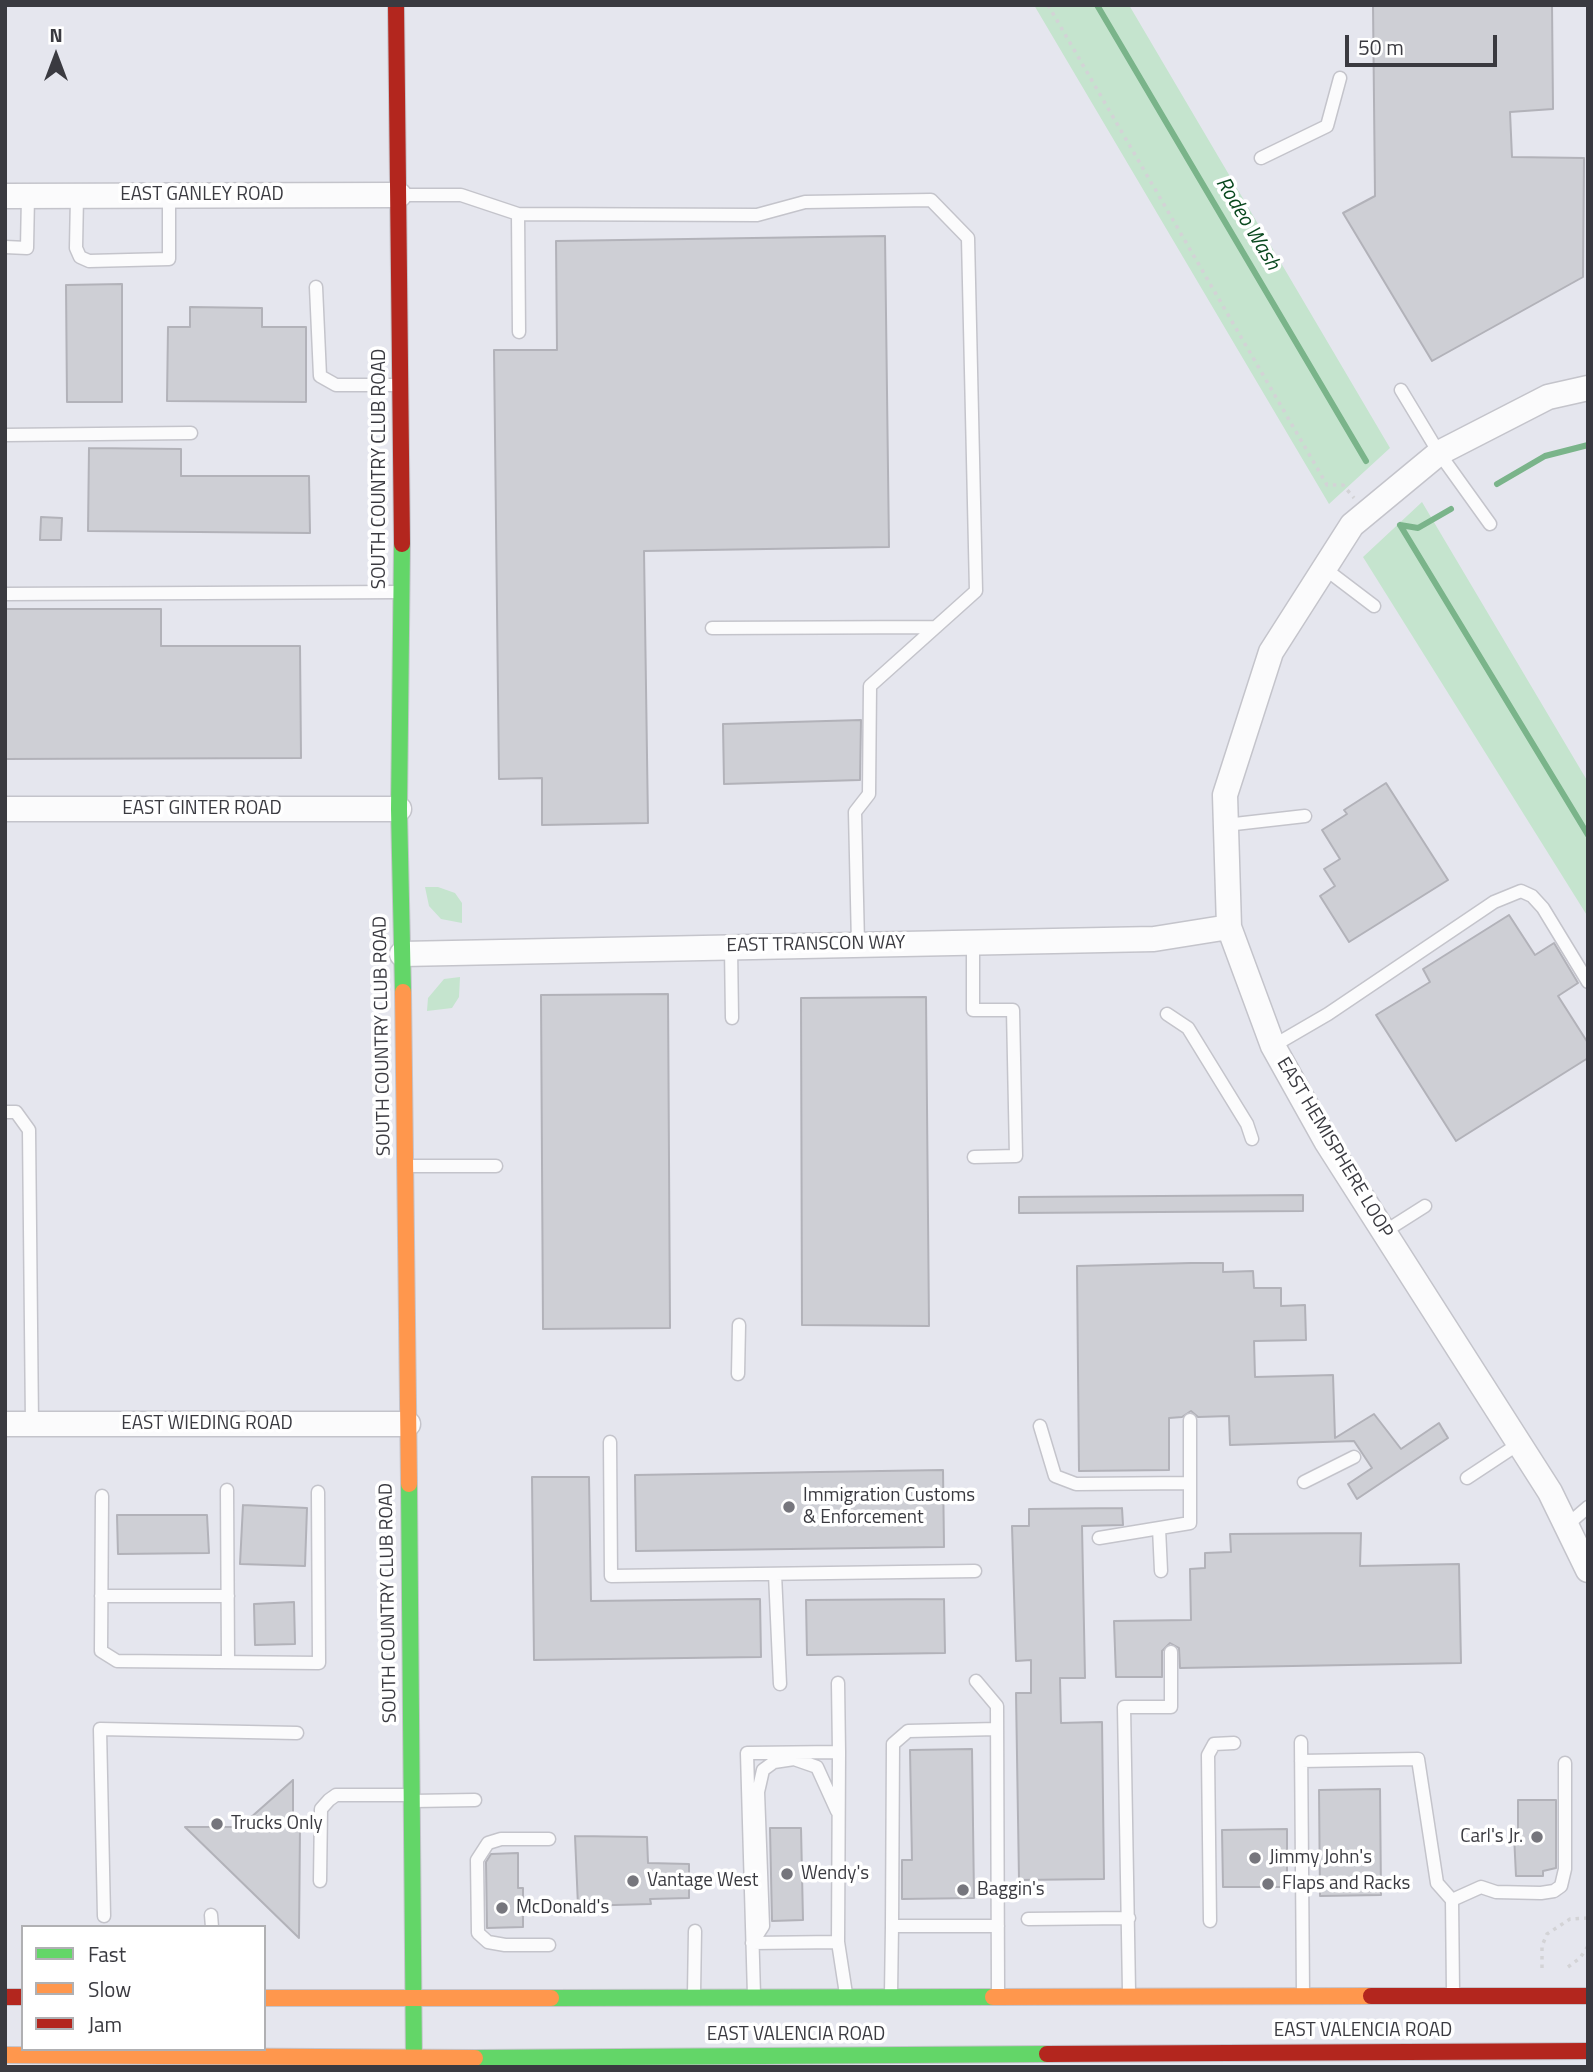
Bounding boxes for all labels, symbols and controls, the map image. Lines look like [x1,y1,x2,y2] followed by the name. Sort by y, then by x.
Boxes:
[49,20,63,49] text: N
[21,21,91,91] north arrow
[1348,21,1500,65] scale bar
[1358,31,1404,63] text: 50 m
[1209,173,1285,275] water label: Rodeo Wash
[120,184,284,206] street label: EAST GANLEY ROAD
[369,349,391,589] street label: SOUTH COUNTRY CLUB ROAD
[122,798,282,820] street label: EAST GINTER ROAD
[370,916,396,1156] street label: SOUTH COUNTRY CLUB ROAD
[726,932,906,958] street label: EAST TRANSCON WAY
[1271,1054,1397,1242] street label: EAST HEMISPHERE LOOP
[121,1413,293,1435] street label: EAST WIEDING ROAD
[376,1483,402,1723] street label: SOUTH COUNTRY CLUB ROAD
[803,1485,975,1529] place label: Immigration Customs & Enforcement
[781,1499,797,1515] marker: Immigration Customs & Enforcement
[231,1813,323,1835] place label: Trucks Only
[209,1816,225,1832] marker: Trucks Only
[1460,1826,1523,1848] place label: Carl's Jr.
[1529,1829,1545,1845] marker: Carl's Jr.
[1269,1847,1372,1869] place label: Jimmy John's
[1247,1850,1263,1866] marker: Jimmy John's
[801,1863,869,1885] place label: Wendy's
[779,1866,795,1882] marker: Wendy's
[647,1870,758,1892] place label: Vantage West
[625,1873,641,1889] marker: Vantage West
[1282,1873,1410,1895] place label: Flaps and Racks
[1260,1876,1276,1892] marker: Flaps and Racks
[977,1879,1045,1901] place label: Baggin's
[955,1882,971,1898] marker: Baggin's
[516,1897,609,1919] place label: McDonald's
[494,1900,510,1916] marker: McDonald's
[21,1925,266,2051] legend
[88,1938,126,1970] text: Fast
[88,1973,131,2005] text: Slow
[88,2008,122,2040] text: Jam
[1274,2020,1452,2042] street label: EAST VALENCIA ROAD
[707,2024,885,2046] street label: EAST VALENCIA ROAD

